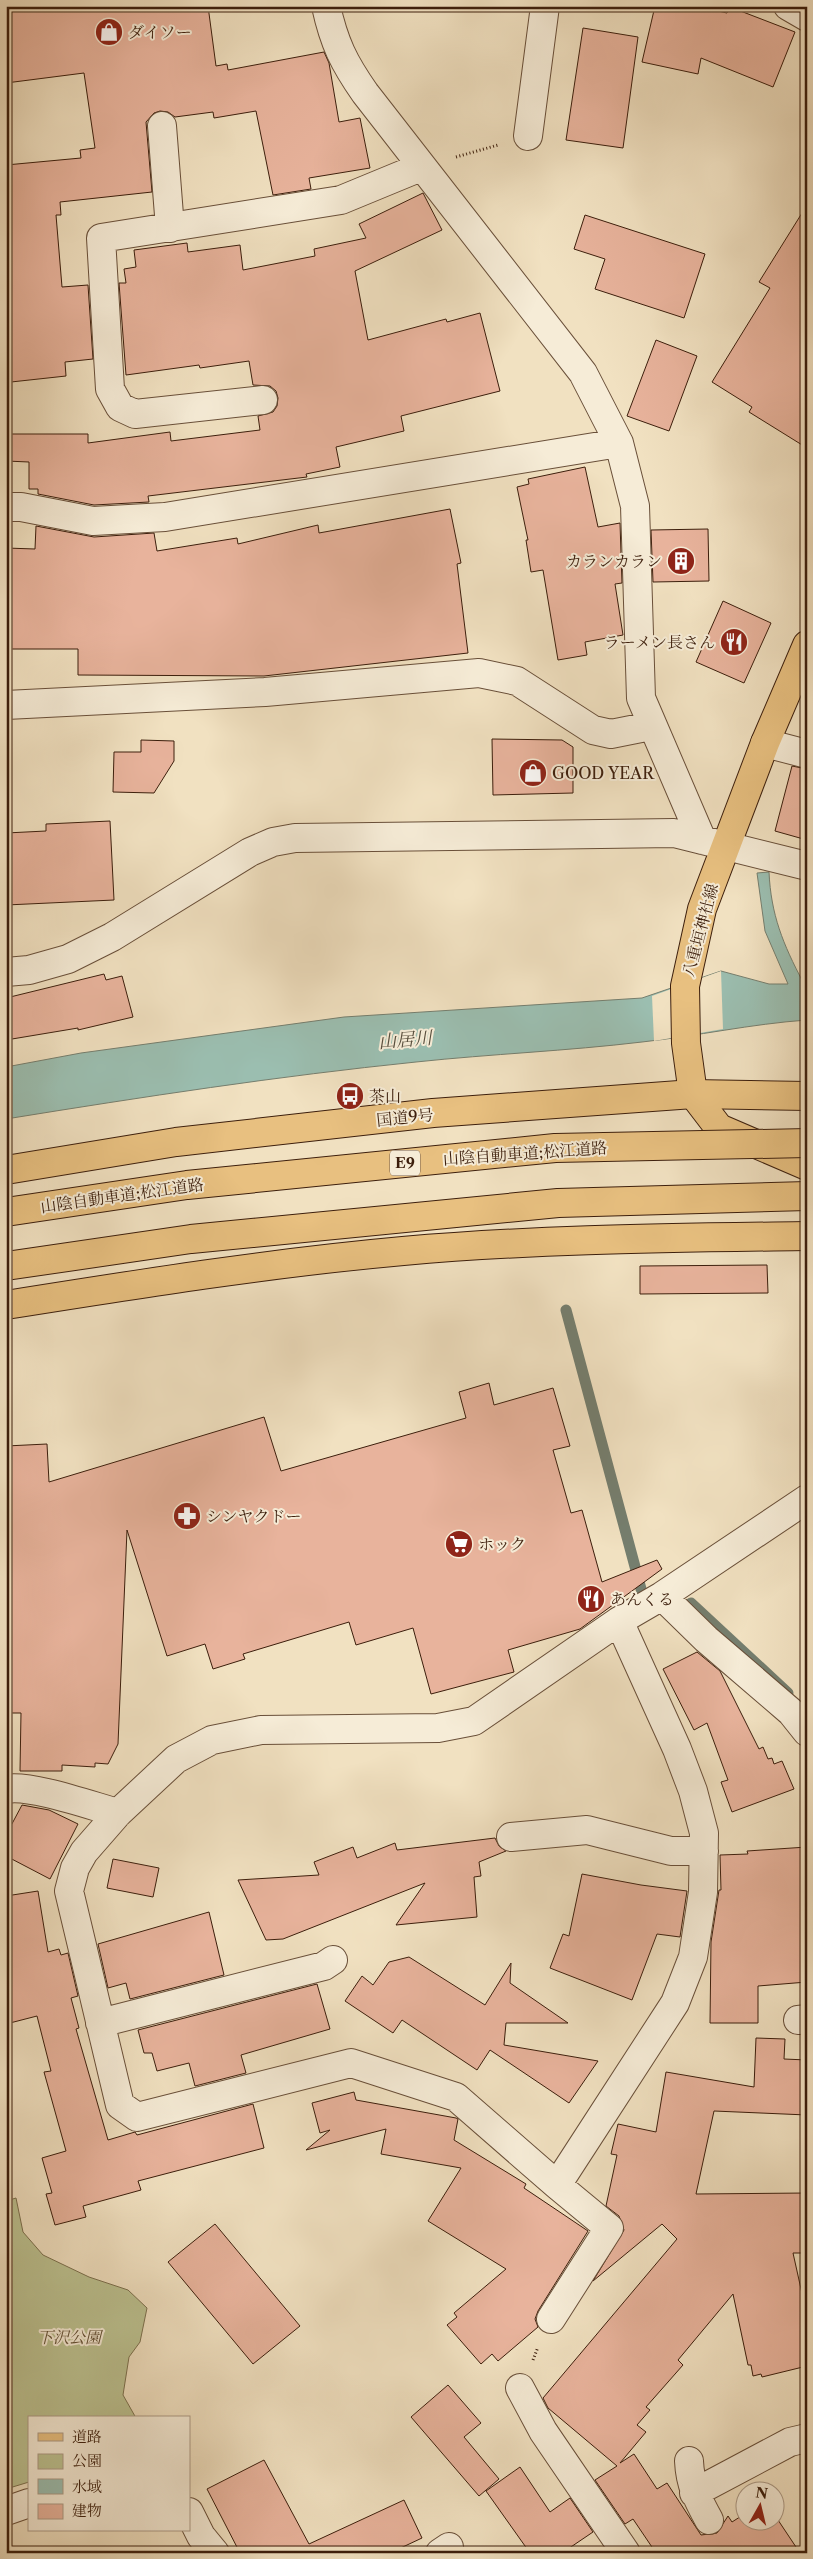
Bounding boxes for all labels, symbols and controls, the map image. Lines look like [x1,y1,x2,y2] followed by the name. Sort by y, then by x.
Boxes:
[94,17,124,47] shop icon: ダイソー
[128,22,192,42] place label: ダイソー
[666,546,696,576] building icon: カランカラン
[566,551,662,571] place label: カランカラン
[719,627,749,657] restaurant icon: ラーメン長さん
[604,632,715,652] place label: ラーメン長さん
[518,758,548,788] shop icon: GOOD YEAR
[552,763,655,783] place label: GOOD YEAR
[678,881,722,979] street label: 八重垣神社線
[377,1027,435,1053] water label: 山居川
[335,1081,365,1111] bus stop icon: 茶山
[369,1086,401,1106] place label: 茶山
[375,1104,435,1130] street label: 国道9号
[442,1137,608,1169] street label: 山陰自動車道;松江道路
[390,1150,420,1176] road number: E9
[39,1174,205,1216] street label: 山陰自動車道;松江道路
[172,1501,202,1531] pharmacy icon: シンヤクドー
[206,1506,302,1526] place label: シンヤクドー
[444,1529,474,1559] supermarket icon: ホック
[478,1534,526,1554] place label: ホック
[576,1584,606,1614] restaurant icon: あんくる
[610,1589,674,1609] place label: あんくる
[37,2327,104,2347] park label: 下沢公園
[28,2416,190,2532] legend
[72,2427,102,2446] text: 道路
[72,2451,102,2470] text: 公園
[72,2477,102,2496] text: 水域
[736,2482,786,2532] north arrow
[755,2483,769,2503] text: N
[72,2501,102,2520] text: 建物

